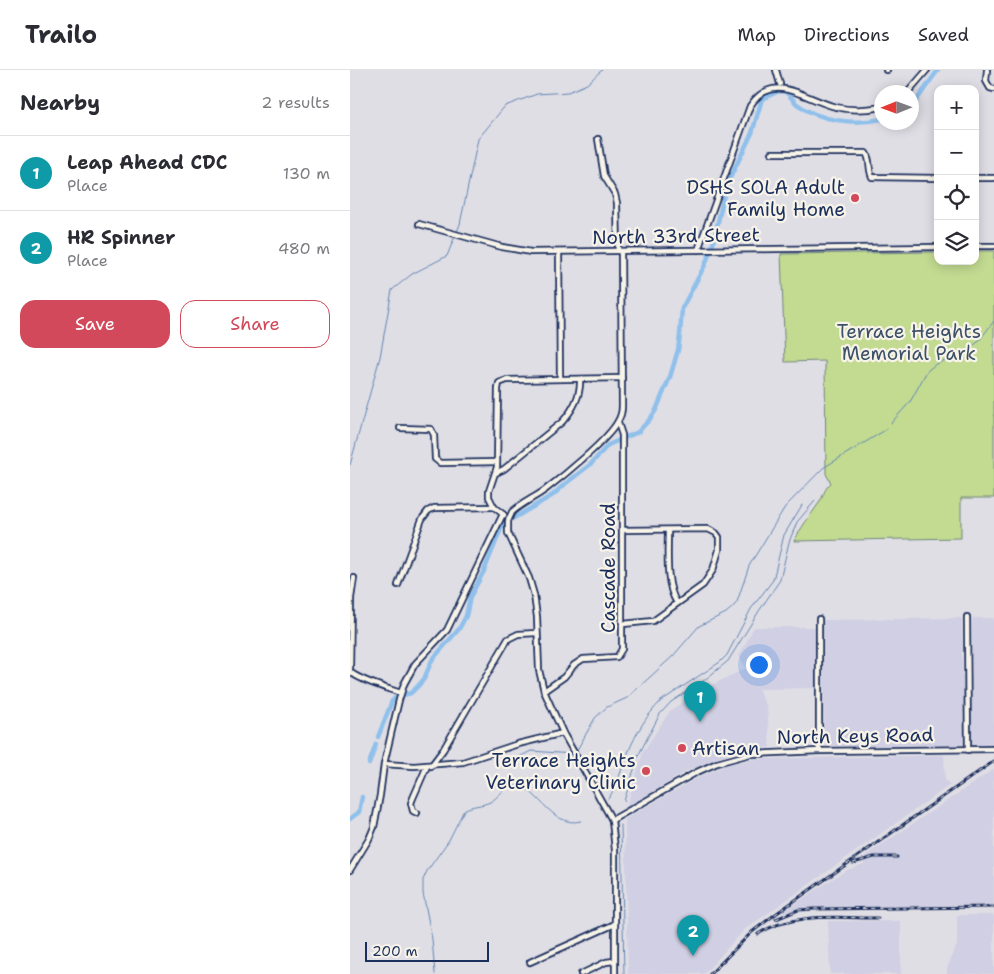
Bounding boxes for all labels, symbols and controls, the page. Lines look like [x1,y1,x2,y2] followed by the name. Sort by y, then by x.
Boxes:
[25,19,97,51] text: Trailo
[738,23,776,47] text: Map
[804,23,890,47] text: Directions
[918,23,969,47] text: Saved
[874,85,919,130] north arrow
[934,85,979,265] map controls
[934,85,979,130] button: +
[20,89,100,117] text: Nearby
[261,92,330,113] text: 2 results
[934,130,979,175] button: −
[67,150,227,175] text: Leap Ahead CDC
[32,163,40,184] text: 1
[283,163,330,184] text: 130 m
[67,175,108,196] text: Place
[686,175,845,222] place label: DSHS SOLA Adult Family Home
[934,175,979,220] button: locate
[849,192,861,204] marker: DSHS SOLA Adult Family Home
[934,220,979,265] button: layers
[592,222,760,250] street label: North 33rd Street
[67,225,175,250] text: HR Spinner
[30,238,42,259] text: 2
[278,238,330,259] text: 480 m
[67,250,108,271] text: Place
[20,300,170,348] button: Save
[180,300,330,348] button: Share
[837,319,981,366] park label: Terrace Heights Memorial Park
[596,503,621,633] street label: Cascade Road
[746,652,772,678] your location
[684,681,716,722] pin: 1
[776,722,934,750] street label: North Keys Road
[692,736,759,761] place label: Artisan
[676,742,688,754] marker: Artisan
[485,748,636,795] place label: Terrace Heights Veterinary Clinic
[640,765,652,777] marker: Terrace Heights Veterinary Clinic
[677,915,709,956] pin: 2
[365,939,489,962] scale bar
[372,942,418,960] text: 200 m

